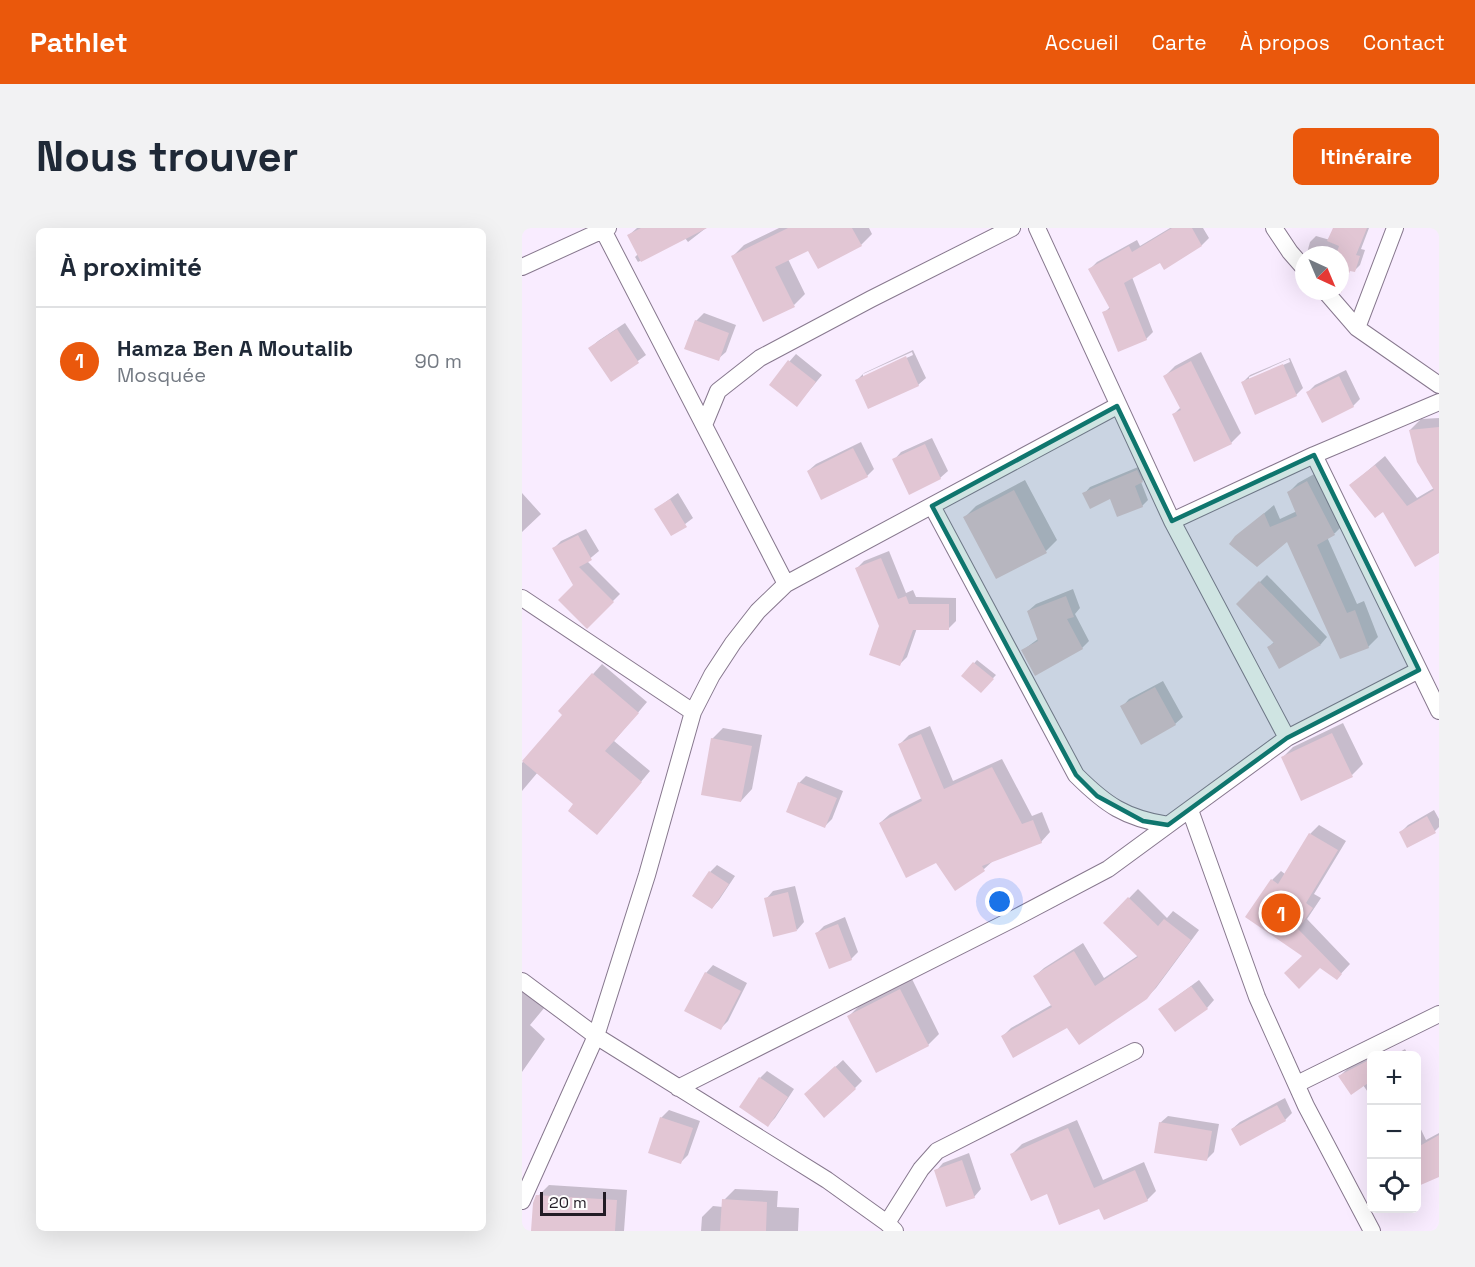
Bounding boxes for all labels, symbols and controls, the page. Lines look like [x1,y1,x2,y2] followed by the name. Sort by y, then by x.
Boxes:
[30,24,128,60] text: Pathlet
[1045,29,1119,56] text: Accueil
[1152,29,1207,56] text: Carte
[1240,29,1330,56] text: À propos
[1363,29,1445,56] text: Contact
[1293,128,1439,185] button: Itinéraire
[36,130,298,183] text: Nous trouver
[1295,246,1349,300] north arrow
[60,250,202,284] text: À proximité
[117,334,353,362] text: Hamza Ben A Moutalib
[75,348,84,374] text: 1
[415,348,462,374] text: 90 m
[117,362,206,388] text: Mosquée
[985,887,1014,916] your location
[1262,890,1300,936] pin: 1
[1367,1051,1421,1213] map controls
[1367,1051,1421,1105] button: +
[1367,1105,1421,1159] button: −
[1367,1159,1421,1213] button: locate
[540,1189,606,1216] scale bar
[549,1192,587,1213] text: 20 m

